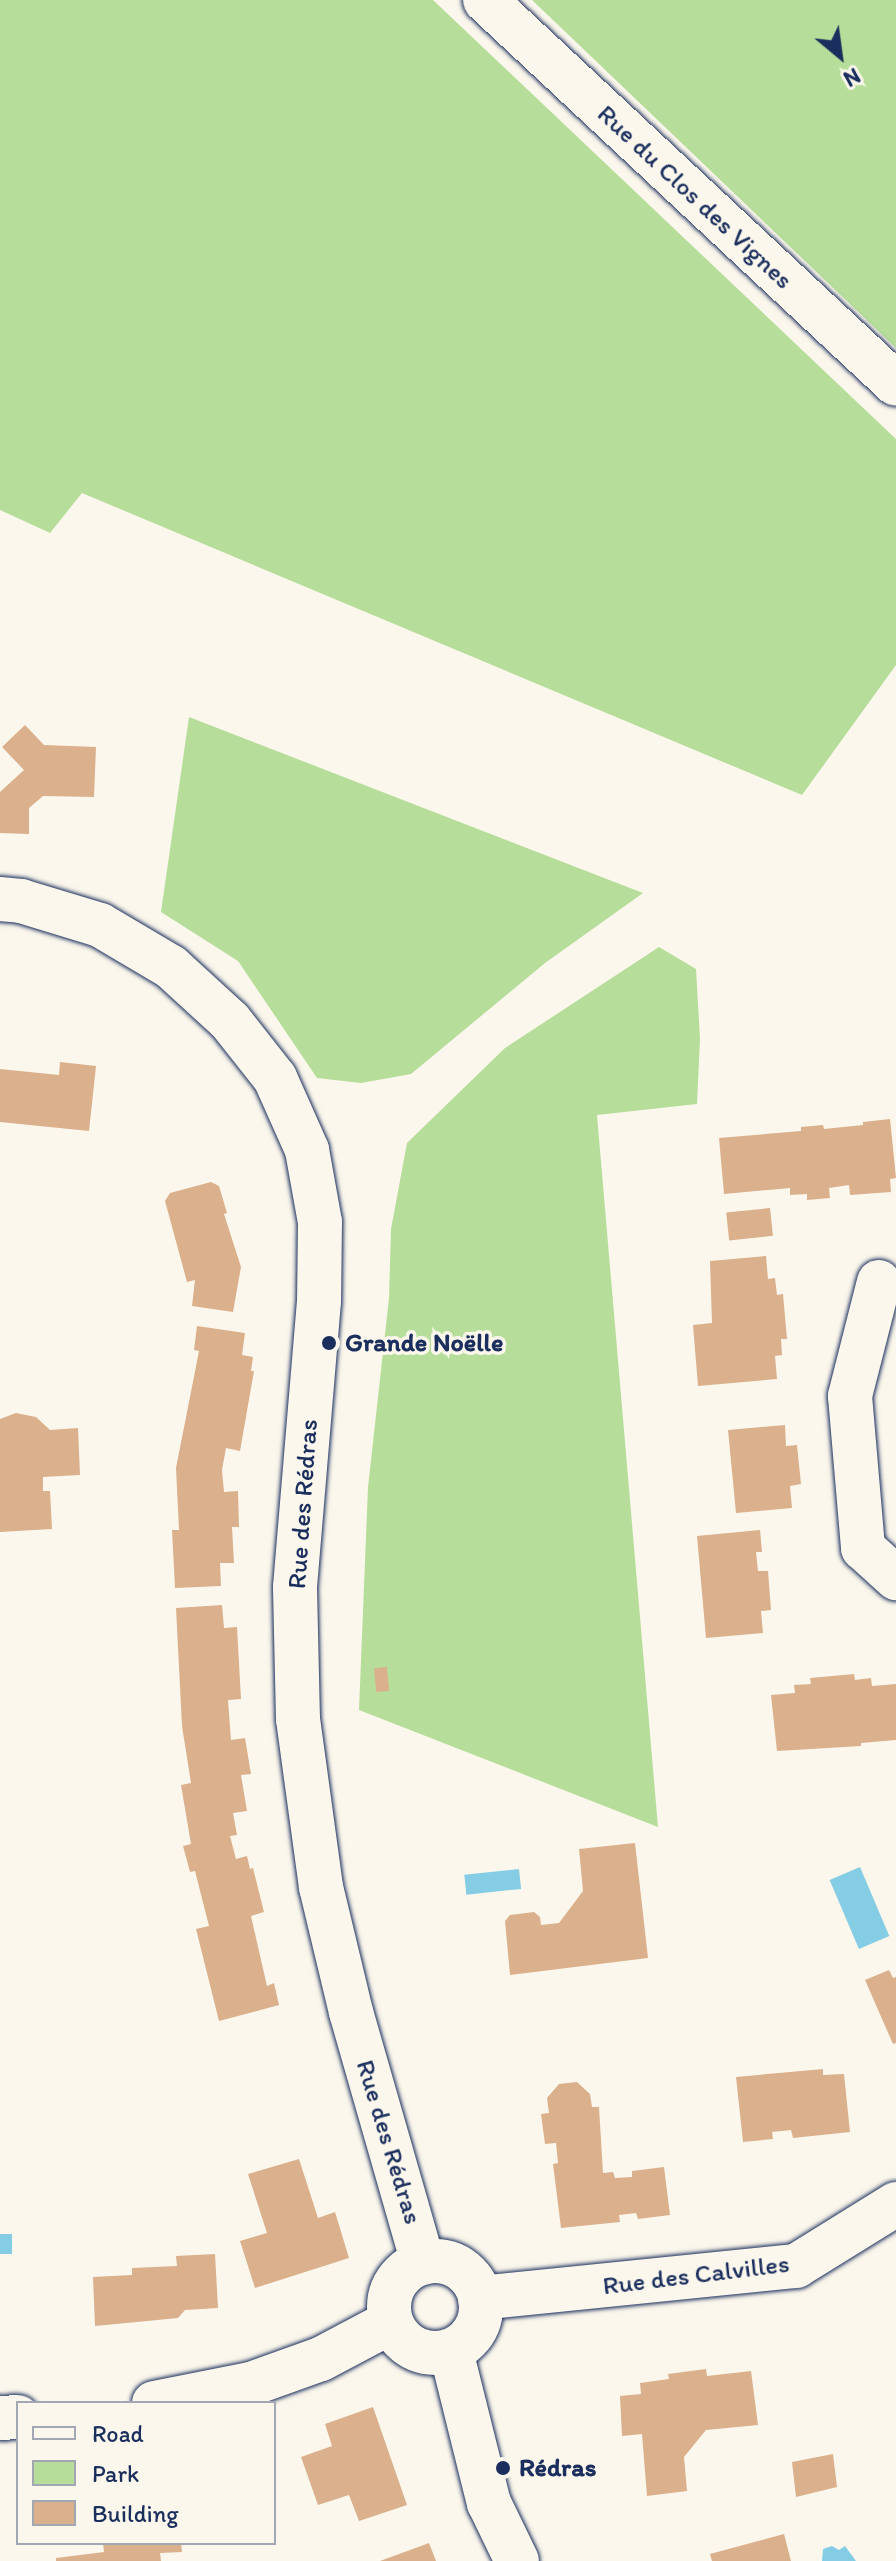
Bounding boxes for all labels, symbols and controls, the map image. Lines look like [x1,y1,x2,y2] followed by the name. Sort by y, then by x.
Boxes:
[800,16,880,96] north arrow
[839,62,865,93] text: N
[591,99,799,295] street label: Rue du Clos des Vignes
[345,1327,503,1359] place label: Grande Noëlle
[320,1334,338,1352] marker: Grande Noëlle
[282,1418,324,1590] street label: Rue des Rédras
[349,2056,429,2228] street label: Rue des Rédras
[601,2248,791,2302] street label: Rue des Calvilles
[16,2401,276,2545] legend
[92,2419,144,2448] text: Road
[519,2452,596,2484] place label: Rédras
[92,2459,139,2488] text: Park
[494,2459,512,2477] marker: Rédras
[92,2499,179,2528] text: Building

